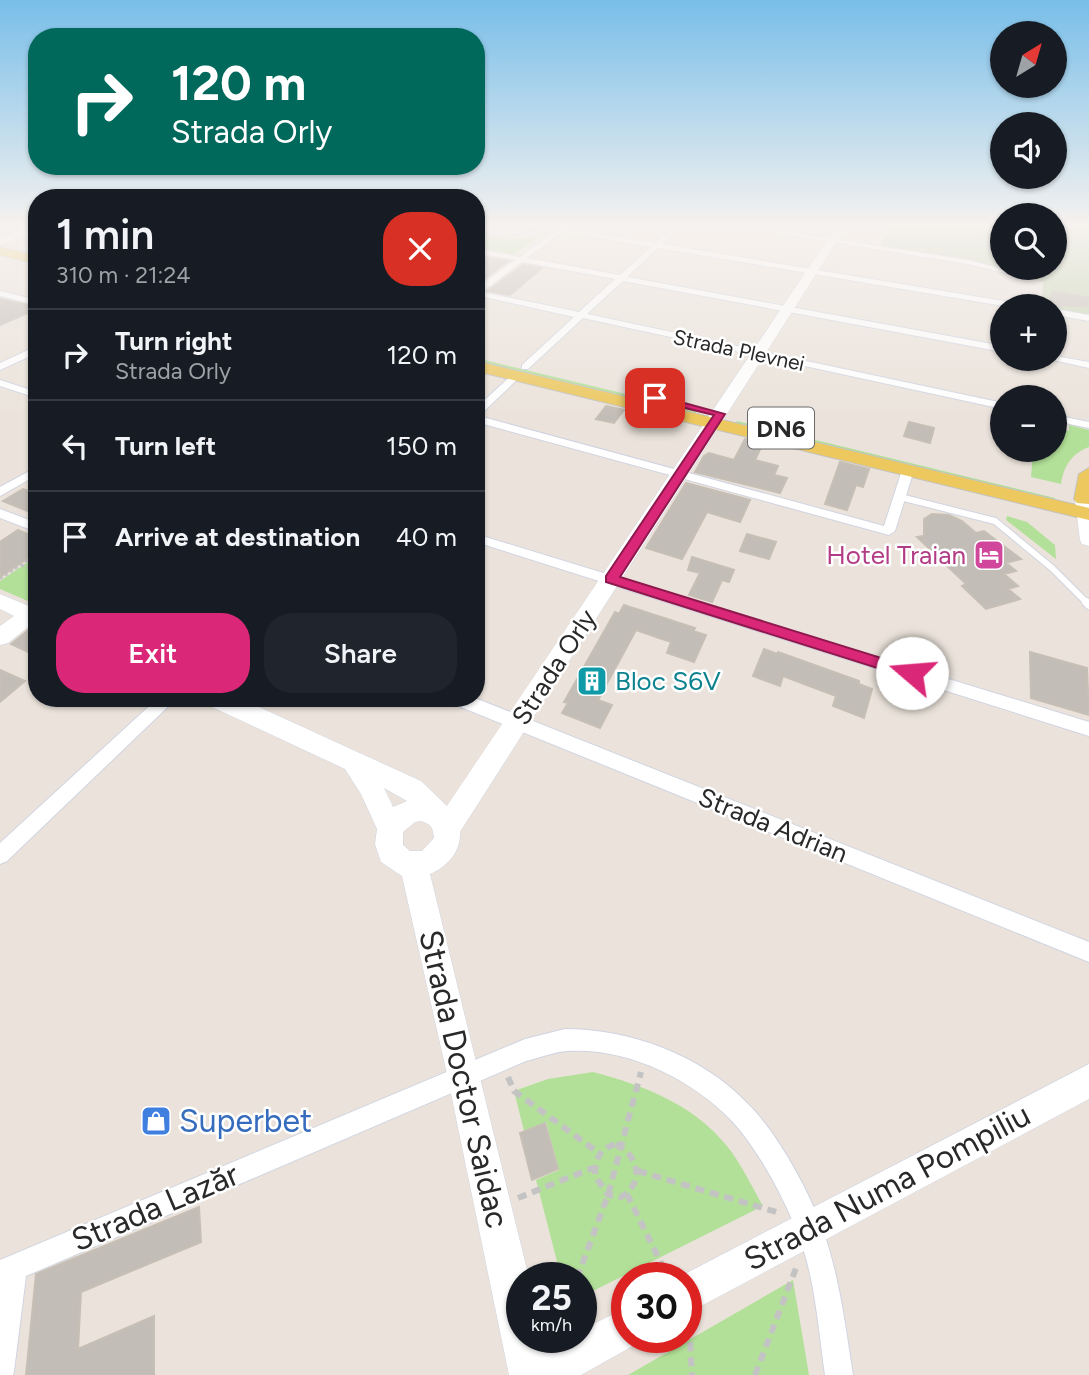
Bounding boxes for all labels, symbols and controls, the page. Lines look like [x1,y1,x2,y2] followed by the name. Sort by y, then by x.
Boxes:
[990,21,1068,98] north arrow
[990,21,1067,462] map controls
[171,53,306,112] text: 120 m
[56,56,147,147] icon: right
[990,112,1067,189] button: sound
[171,113,332,151] text: Strada Orly
[990,203,1067,280] button: search
[56,209,154,260] text: 1 min
[383,212,457,286] button: close
[56,261,191,289] text: 310 m · 21:24
[990,294,1067,371] button: +
[671,324,807,376] street label: Strada Plevnei
[115,325,232,357] text: Turn right
[56,336,94,374] icon: right
[387,339,457,371] text: 120 m
[115,357,231,385] text: Strada Orly
[625,368,685,428] pin
[636,379,674,417] icon: arrive
[990,385,1067,462] button: −
[748,408,814,448] road number: DN6
[56,427,94,465] icon: left
[115,430,216,462] text: Turn left
[386,430,457,462] text: 150 m
[56,518,94,556] icon: arrive
[115,521,360,553] text: Arrive at destination
[396,521,457,553] text: 40 m
[972,538,1006,572] hotel icon: Hotel Traian
[826,539,966,571] place label: Hotel Traian
[505,603,603,731] street label: Strada Orly
[56,613,250,693] button: Exit
[264,613,457,693] button: Share
[875,636,949,710] position arrow
[575,664,609,698] building icon: Bloc S6V
[615,665,721,697] place label: Bloc S6V
[694,781,852,869] street label: Strada Adrian
[411,926,517,1232] street label: Strada Doctor Saidac
[737,1095,1037,1279] street label: Strada Numa Pompiliu
[179,1102,312,1140] place label: Superbet
[139,1104,173,1138] shop icon: Superbet
[66,1155,244,1259] street label: Strada Lazăr
[611,1262,702,1353] speed limit sign: 30
[531,1277,572,1319] text: 25
[531,1314,572,1336] text: km/h

